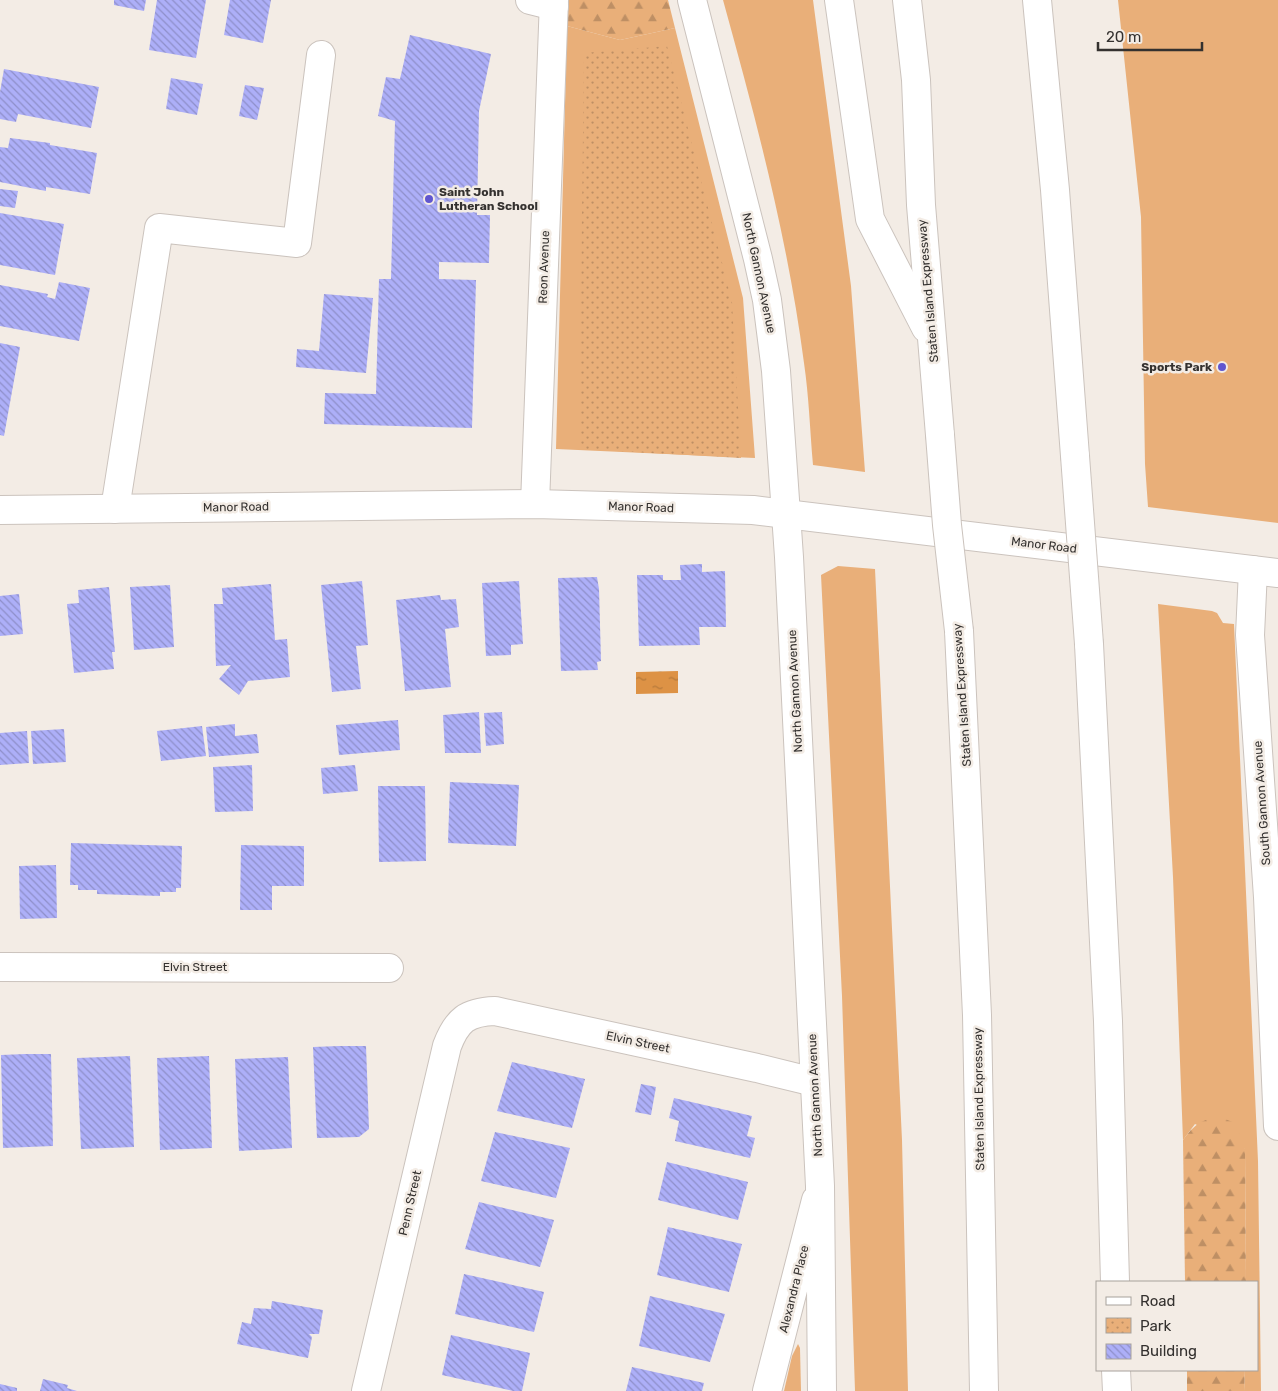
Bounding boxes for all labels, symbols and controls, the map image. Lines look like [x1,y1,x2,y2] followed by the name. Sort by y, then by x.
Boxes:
[1098,20,1202,52] scale bar
[1106,28,1141,46] text: 20 m
[439,185,538,213] place label: Saint John Lutheran School
[423,193,435,205] marker: Saint John Lutheran School
[739,211,779,335] street label: North Gannon Avenue
[915,219,941,363] street label: Staten Island Expressway
[536,230,552,304] street label: Reon Avenue
[1141,360,1212,374] place label: Sports Park
[1216,361,1228,373] marker: Sports Park
[203,499,269,515] street label: Manor Road
[608,499,674,515] street label: Manor Road
[1010,534,1078,556] street label: Manor Road
[950,623,974,767] street label: Staten Island Expressway
[785,629,805,753] street label: North Gannon Avenue
[1251,740,1273,866] street label: South Gannon Avenue
[163,960,228,974] street label: Elvin Street
[971,1027,987,1171] street label: Staten Island Expressway
[605,1028,671,1056] street label: Elvin Street
[805,1033,825,1157] street label: North Gannon Avenue
[396,1169,424,1237] street label: Penn Street
[776,1244,812,1334] street label: Alexandra Place
[1096,1281,1258,1371] legend
[1140,1292,1176,1310] text: Road
[1140,1317,1171,1335] text: Park
[1140,1342,1197,1360] text: Building

